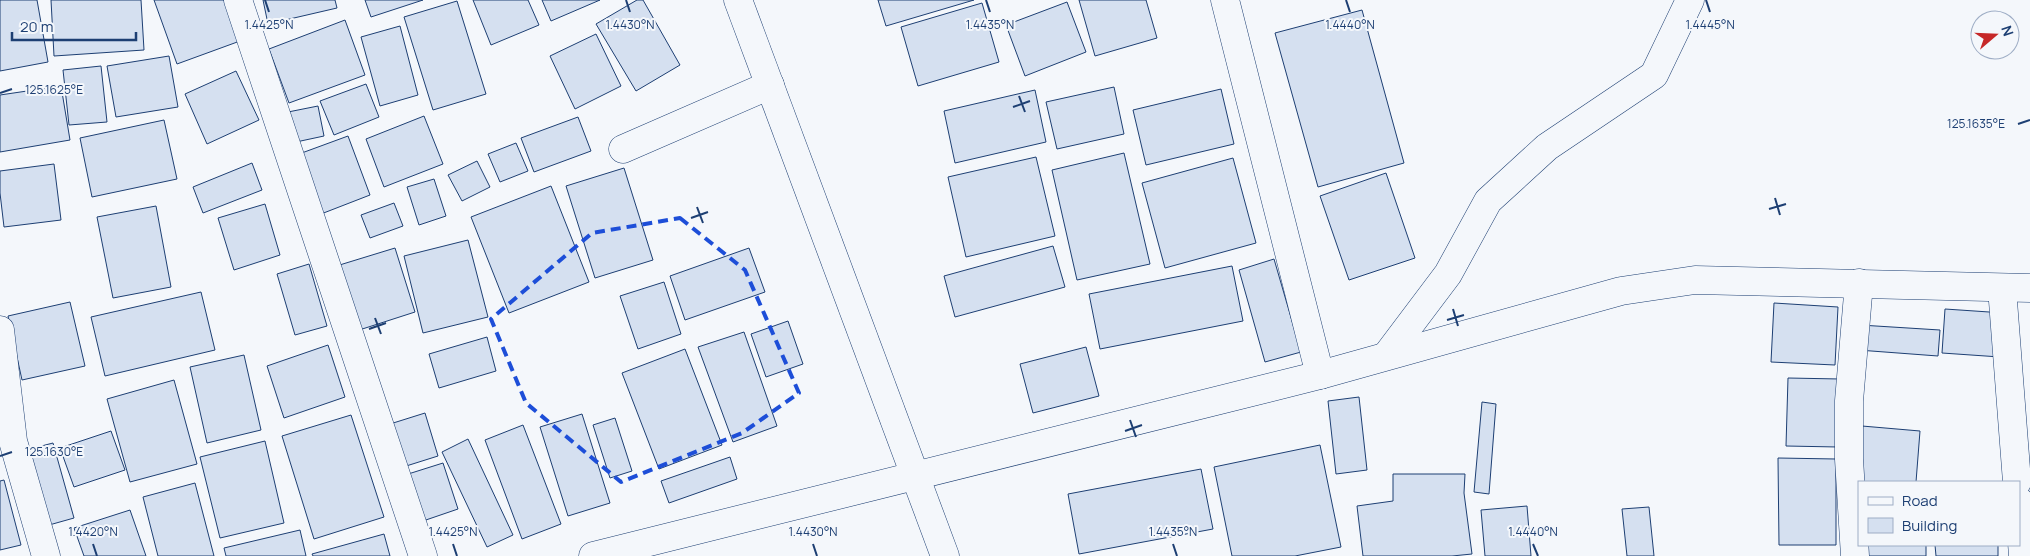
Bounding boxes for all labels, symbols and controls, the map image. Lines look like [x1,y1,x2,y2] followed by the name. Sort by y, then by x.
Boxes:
[12,10,136,42] scale bar
[1970,10,2020,60] north arrow
[20,16,53,37] text: 20 m
[245,16,293,33] text: 1.4425°N
[605,16,655,33] text: 1.4430°N
[966,16,1014,33] text: 1.4435°N
[1325,16,1375,33] text: 1.4440°N
[1685,16,1735,33] text: 1.4445°N
[1997,23,2018,38] text: N
[25,81,83,98] text: 125.1625°E
[1947,115,2005,132] text: 125.1635°E
[25,443,83,460] text: 125.1630°E
[1858,481,2020,546] legend
[1902,490,1938,511] text: Road
[1902,515,1957,536] text: Building
[68,523,118,540] text: 1.4420°N
[429,523,477,540] text: 1.4425°N
[788,523,838,540] text: 1.4430°N
[1149,523,1197,540] text: 1.4435°N
[1508,523,1558,540] text: 1.4440°N

